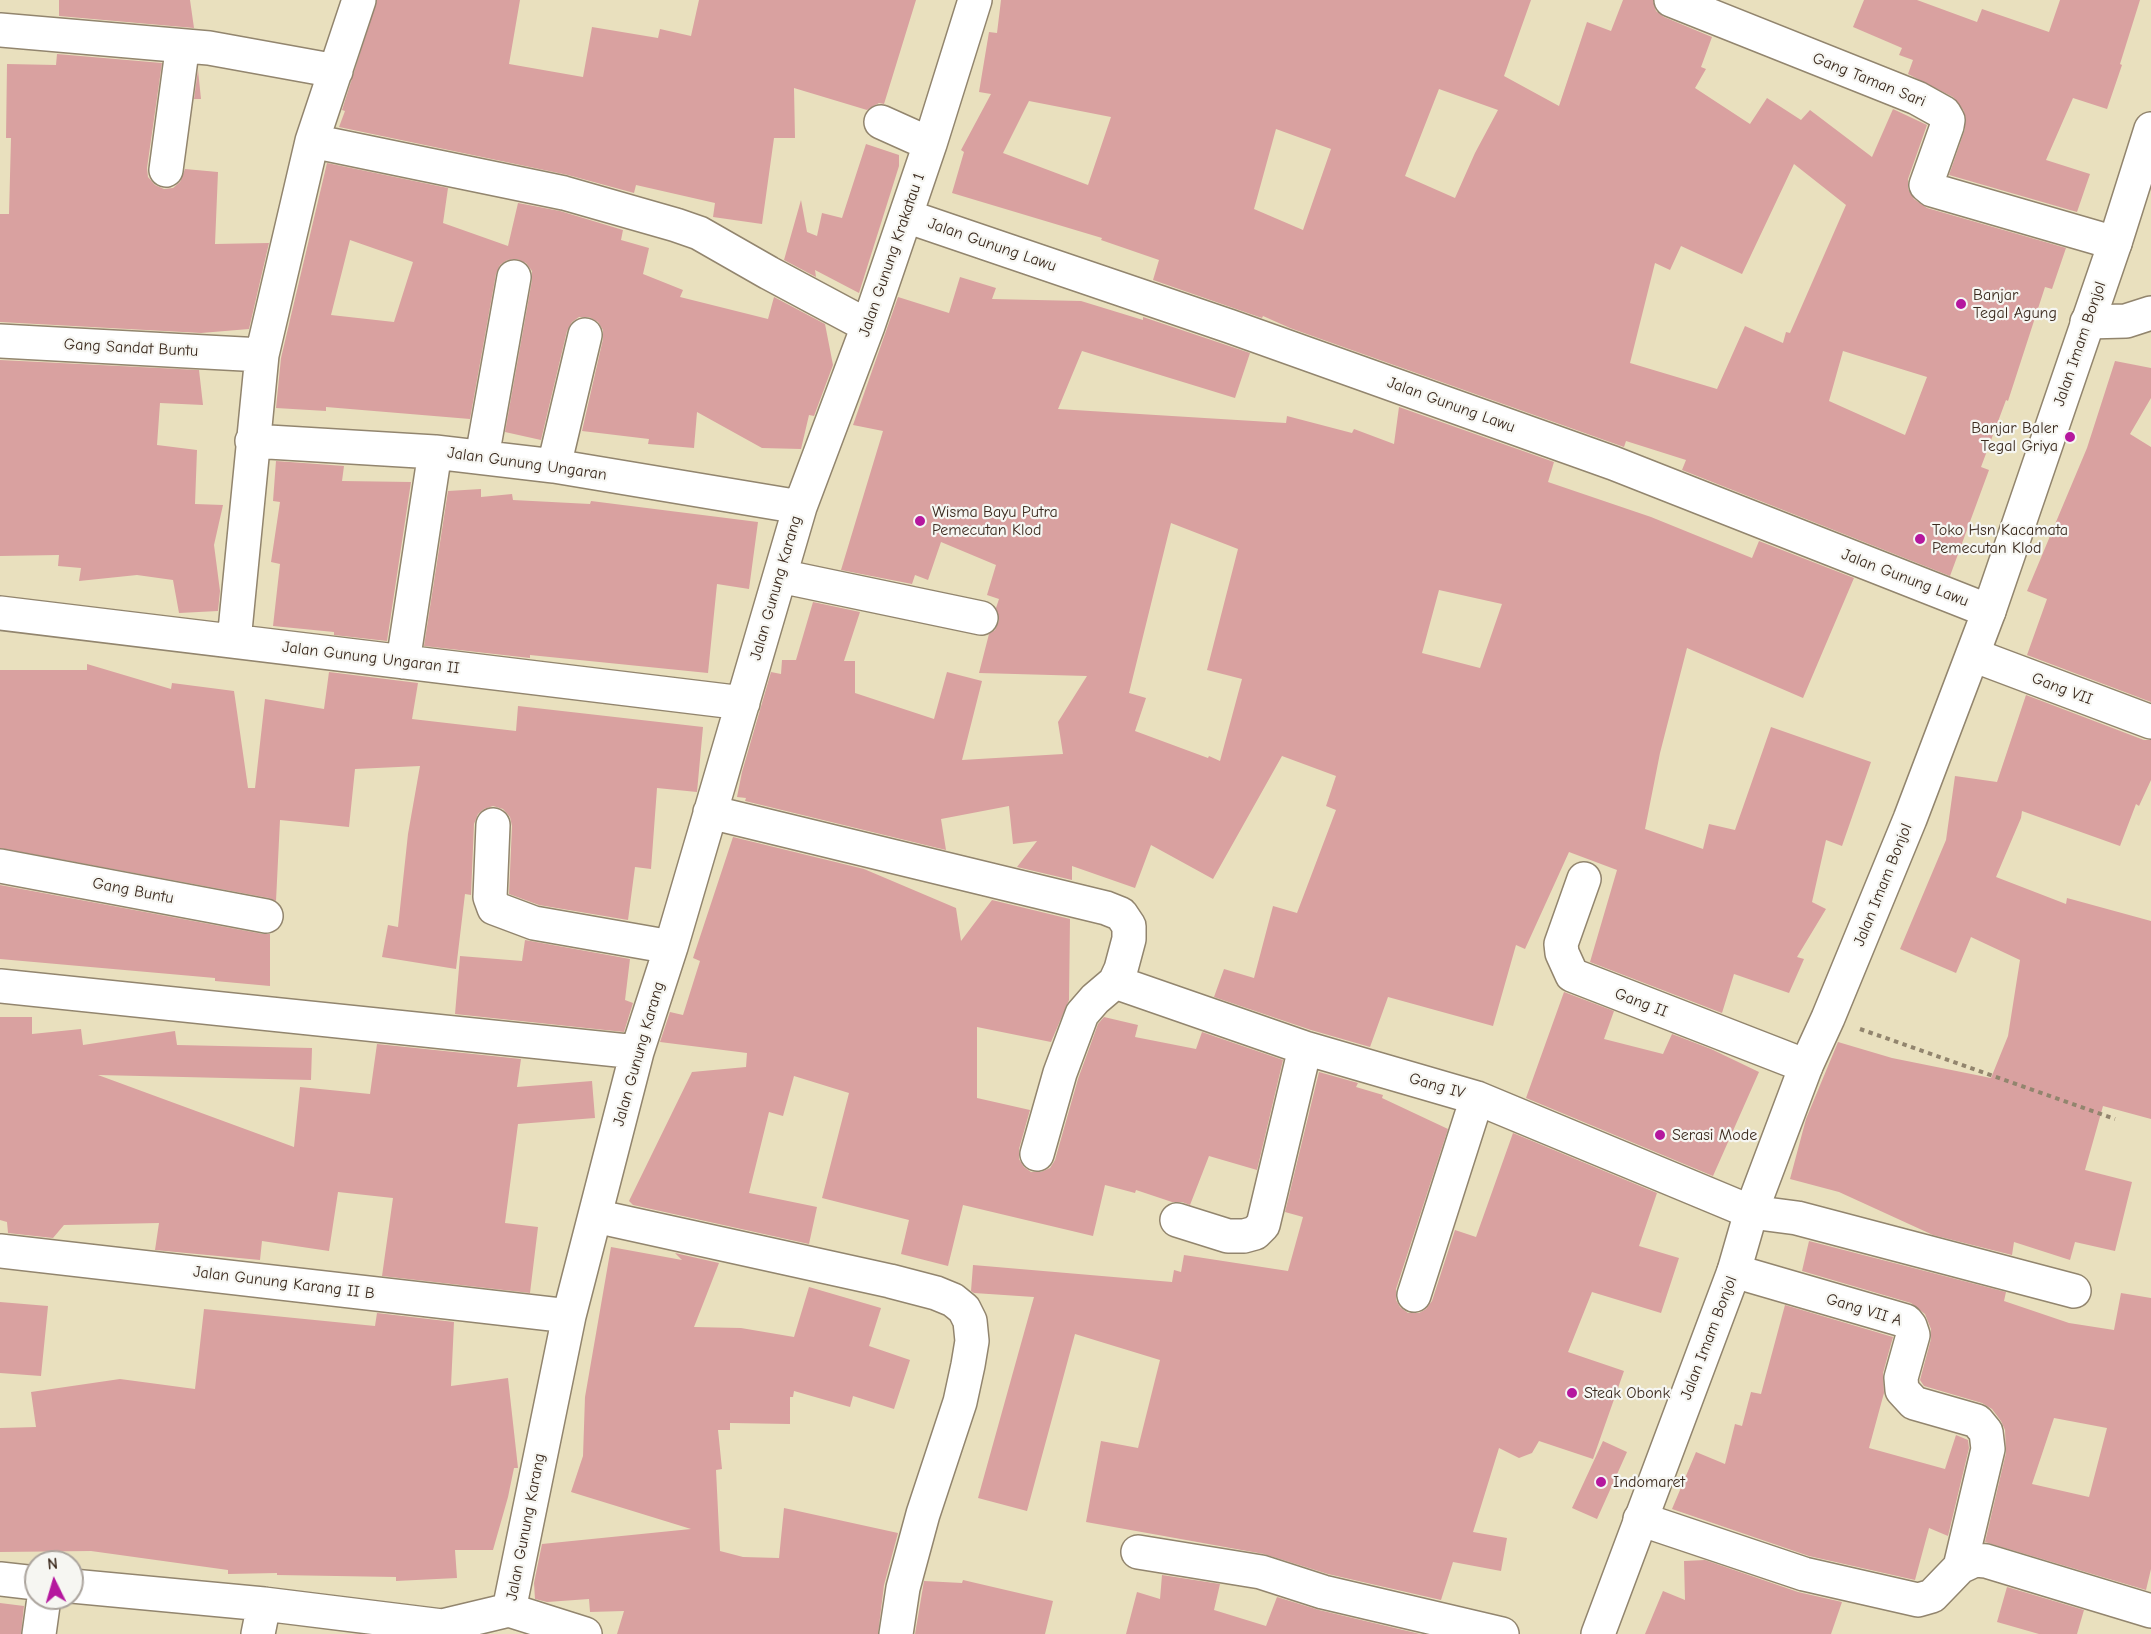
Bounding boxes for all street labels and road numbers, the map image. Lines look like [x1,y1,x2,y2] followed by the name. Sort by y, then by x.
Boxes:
[1810,49,1928,111] street label: Gang Taman Sari
[855,171,929,339] street label: Jalan Gunung Krakatau 1
[925,214,1059,276] street label: Jalan Gunung Lawu
[2050,279,2110,409] street label: Jalan Imam Bonjol
[63,335,199,361] street label: Gang Sandat Buntu
[1384,373,1518,437] street label: Jalan Gunung Lawu
[446,443,608,485] street label: Jalan Gunung Ungaran
[746,513,806,663] street label: Jalan Gunung Karang
[1839,545,1971,611] street label: Jalan Gunung Lawu
[281,638,461,678] street label: Jalan Gunung Ungaran II
[2029,669,2095,709] street label: Gang VII
[1850,821,1916,949] street label: Jalan Imam Bonjol
[91,874,175,908] street label: Gang Buntu
[609,979,669,1129] street label: Jalan Gunung Karang
[1612,984,1670,1022] street label: Gang II
[1407,1069,1467,1103] street label: Gang IV
[192,1262,376,1304] street label: Jalan Gunung Karang II B
[1677,1273,1741,1403] street label: Jalan Imam Bonjol
[1824,1289,1904,1331] street label: Gang VII A
[502,1452,550,1602] street label: Jalan Gunung Karang

